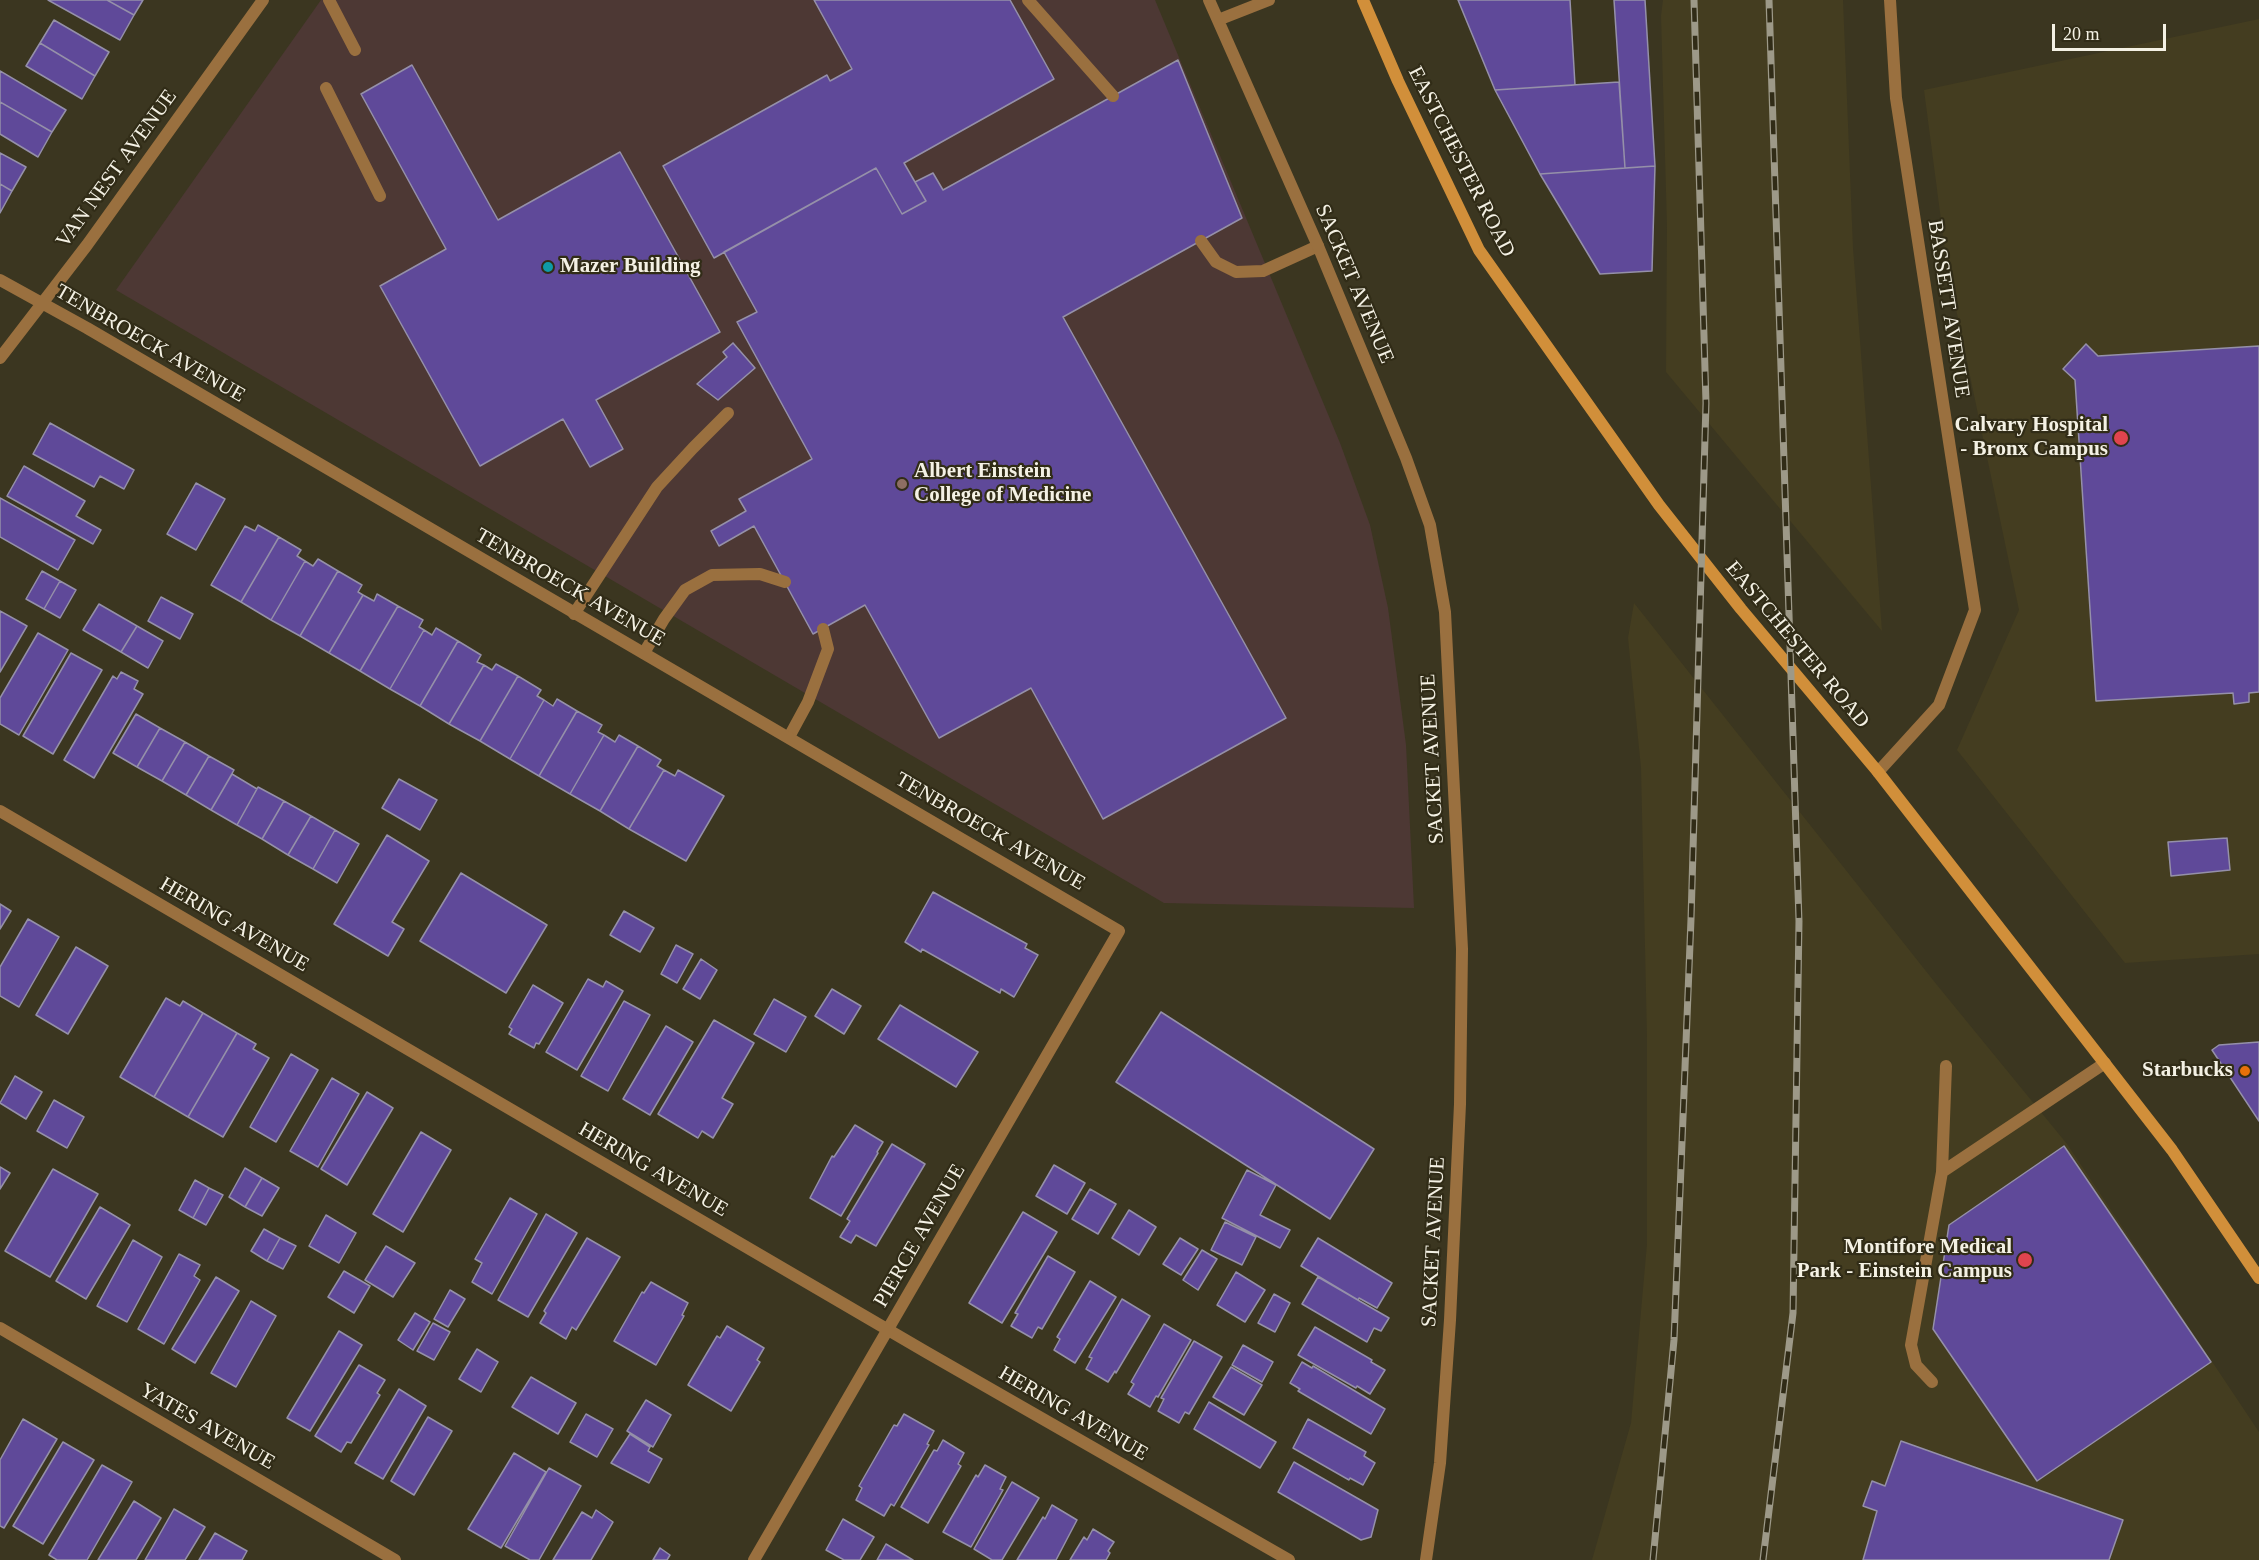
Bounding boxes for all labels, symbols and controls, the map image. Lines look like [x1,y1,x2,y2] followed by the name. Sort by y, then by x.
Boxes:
[2055,12,2169,50] scale bar
[2063,24,2100,44] text: 20 m
[1402,62,1520,262] street label: EASTCHESTER ROAD
[51,85,183,253] street label: VAN NEST AVENUE
[1309,201,1399,367] street label: SACKET AVENUE
[1921,218,1975,400] street label: BASSETT AVENUE
[560,254,701,280] place label: Mazer Building
[541,260,555,274] marker: Mazer Building
[51,279,249,409] street label: TENBROECK AVENUE
[1955,413,2108,463] place label: Calvary Hospital - Bronx Campus
[2112,429,2130,447] marker: Calvary Hospital - Bronx Campus
[914,459,1091,509] place label: Albert Einstein College of Medicine
[895,477,909,491] marker: Albert Einstein College of Medicine
[471,523,669,653] street label: TENBROECK AVENUE
[1720,556,1874,734] street label: EASTCHESTER ROAD
[1416,673,1450,845] street label: SACKET AVENUE
[891,767,1089,897] street label: TENBROECK AVENUE
[155,872,313,978] street label: HERING AVENUE
[2142,1058,2233,1084] place label: Starbucks
[2238,1064,2252,1078] marker: Starbucks
[574,1117,732,1223] street label: HERING AVENUE
[1417,1156,1451,1328] street label: SACKET AVENUE
[869,1160,971,1312] street label: PIERCE AVENUE
[1797,1235,2012,1285] place label: Montifore Medical Park - Einstein Campus
[2016,1251,2034,1269] marker: Montifore Medical Park - Einstein Campus
[994,1361,1152,1467] street label: HERING AVENUE
[135,1378,279,1476] street label: YATES AVENUE

